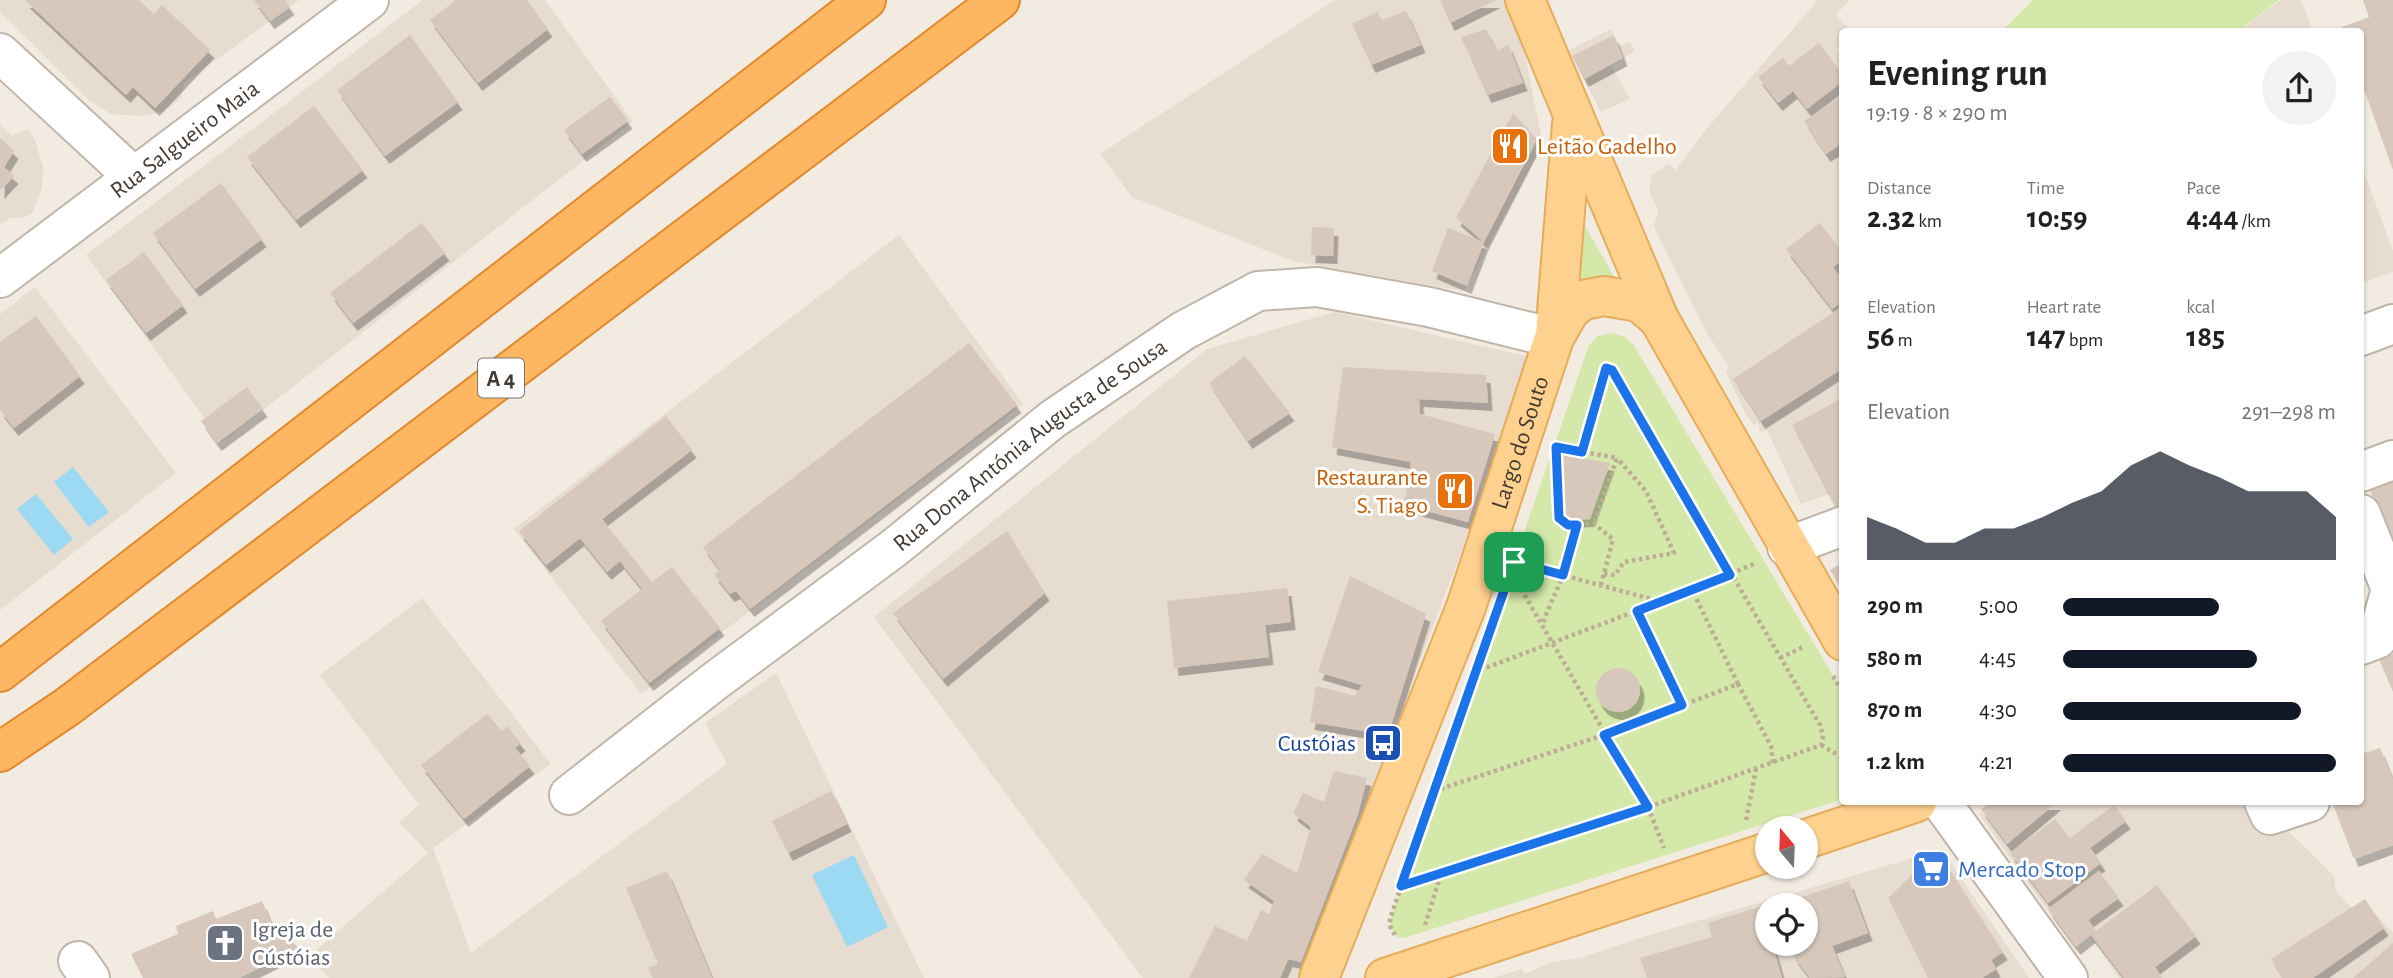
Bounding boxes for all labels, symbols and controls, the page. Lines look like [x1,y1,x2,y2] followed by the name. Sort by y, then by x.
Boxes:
[2262,51,2336,125] button: share
[1867,55,2048,93] text: Evening run
[106,76,264,203] street label: Rua Salgueiro Maia
[1867,102,2008,125] text: 19:19 · 8 × 290 m
[1489,125,1531,167] restaurant icon: Leitão Gadelho
[1537,135,1677,159] place label: Leitão Gadelho
[1867,179,1931,198] text: Distance
[2027,179,2065,198] text: Time
[2186,179,2221,198] text: Pace
[1867,203,1915,233] text: 2.32
[2027,203,2087,233] text: 10:59
[2186,203,2238,233] text: 4:44
[1915,212,1942,231] text: km
[2238,212,2271,231] text: /km
[1867,298,1936,317] text: Elevation
[2027,298,2101,317] text: Heart rate
[2186,298,2215,317] text: kcal
[1867,322,1894,352] text: 56
[2027,322,2066,352] text: 147
[2186,322,2225,352] text: 185
[1894,331,1913,350] text: m
[2066,331,2103,350] text: bpm
[889,335,1171,556] street label: Rua Dona Antónia Augusta de Sousa
[478,358,524,398] road number: A 4
[1488,373,1554,512] street label: Largo do Souto
[1867,401,1950,424] text: Elevation
[2241,401,2336,424] text: 291–298 m
[1316,466,1428,518] place label: Restaurante S. Tiago
[1434,470,1476,512] restaurant icon: Restaurante S. Tiago
[1484,532,1544,592] pin
[1495,543,1533,581] icon: arrive
[1867,595,1923,618] text: 290 m
[1979,595,2018,618] text: 5:00
[1867,647,1922,670] text: 580 m
[1979,647,2016,670] text: 4:45
[1867,699,1922,722] text: 870 m
[1979,699,2017,722] text: 4:30
[1362,722,1404,764] bus stop icon: Custóias
[1278,732,1356,756] place label: Custóias
[1867,751,1925,774] text: 1.2 km
[1979,751,2014,774] text: 4:21
[1755,816,1818,878] north arrow
[1755,816,1818,956] map controls
[1910,848,1952,890] supermarket icon: Mercado Stop
[1958,858,2086,882] place label: Mercado Stop
[1755,893,1818,956] button: locate
[252,918,333,970] place label: Igreja de Cústóias
[204,922,246,964] church icon: Igreja de Cústóias

